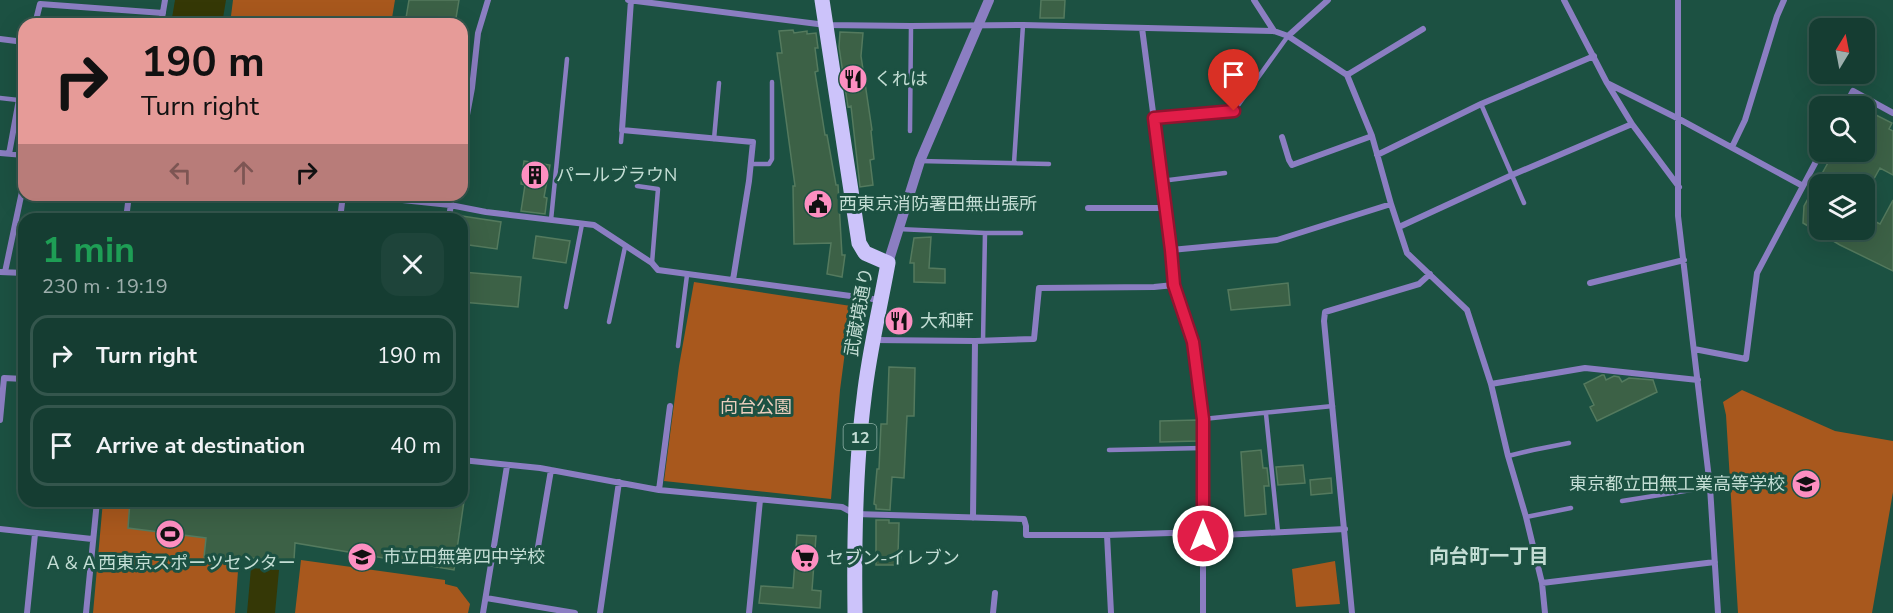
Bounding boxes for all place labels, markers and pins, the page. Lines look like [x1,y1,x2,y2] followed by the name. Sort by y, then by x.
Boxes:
[1208,49,1259,111] pin
[837,63,869,95] restaurant icon: くれは
[874,67,928,91] place label: くれは
[519,159,551,191] building icon: パールブラウN
[556,163,677,187] place label: パールブラウN
[802,188,834,220] public building icon: 西東京消防署田無出張所
[839,192,1037,216] place label: 西東京消防署田無出張所
[883,305,915,337] restaurant icon: 大和軒
[920,309,974,333] place label: 大和軒
[1790,468,1822,500] school or university icon: 東京都立田無工業高等学校
[1569,472,1785,496] place label: 東京都立田無工業高等学校
[154,518,186,550] sports icon: Ａ＆Ａ西東京スポーツセンター
[346,541,378,573] school or university icon: 市立田無第四中学校
[789,542,821,574] supermarket icon: セブン-イレブン
[383,545,545,569] place label: 市立田無第四中学校
[826,546,960,570] place label: セブン-イレブン
[44,551,296,575] place label: Ａ＆Ａ西東京スポーツセンター

